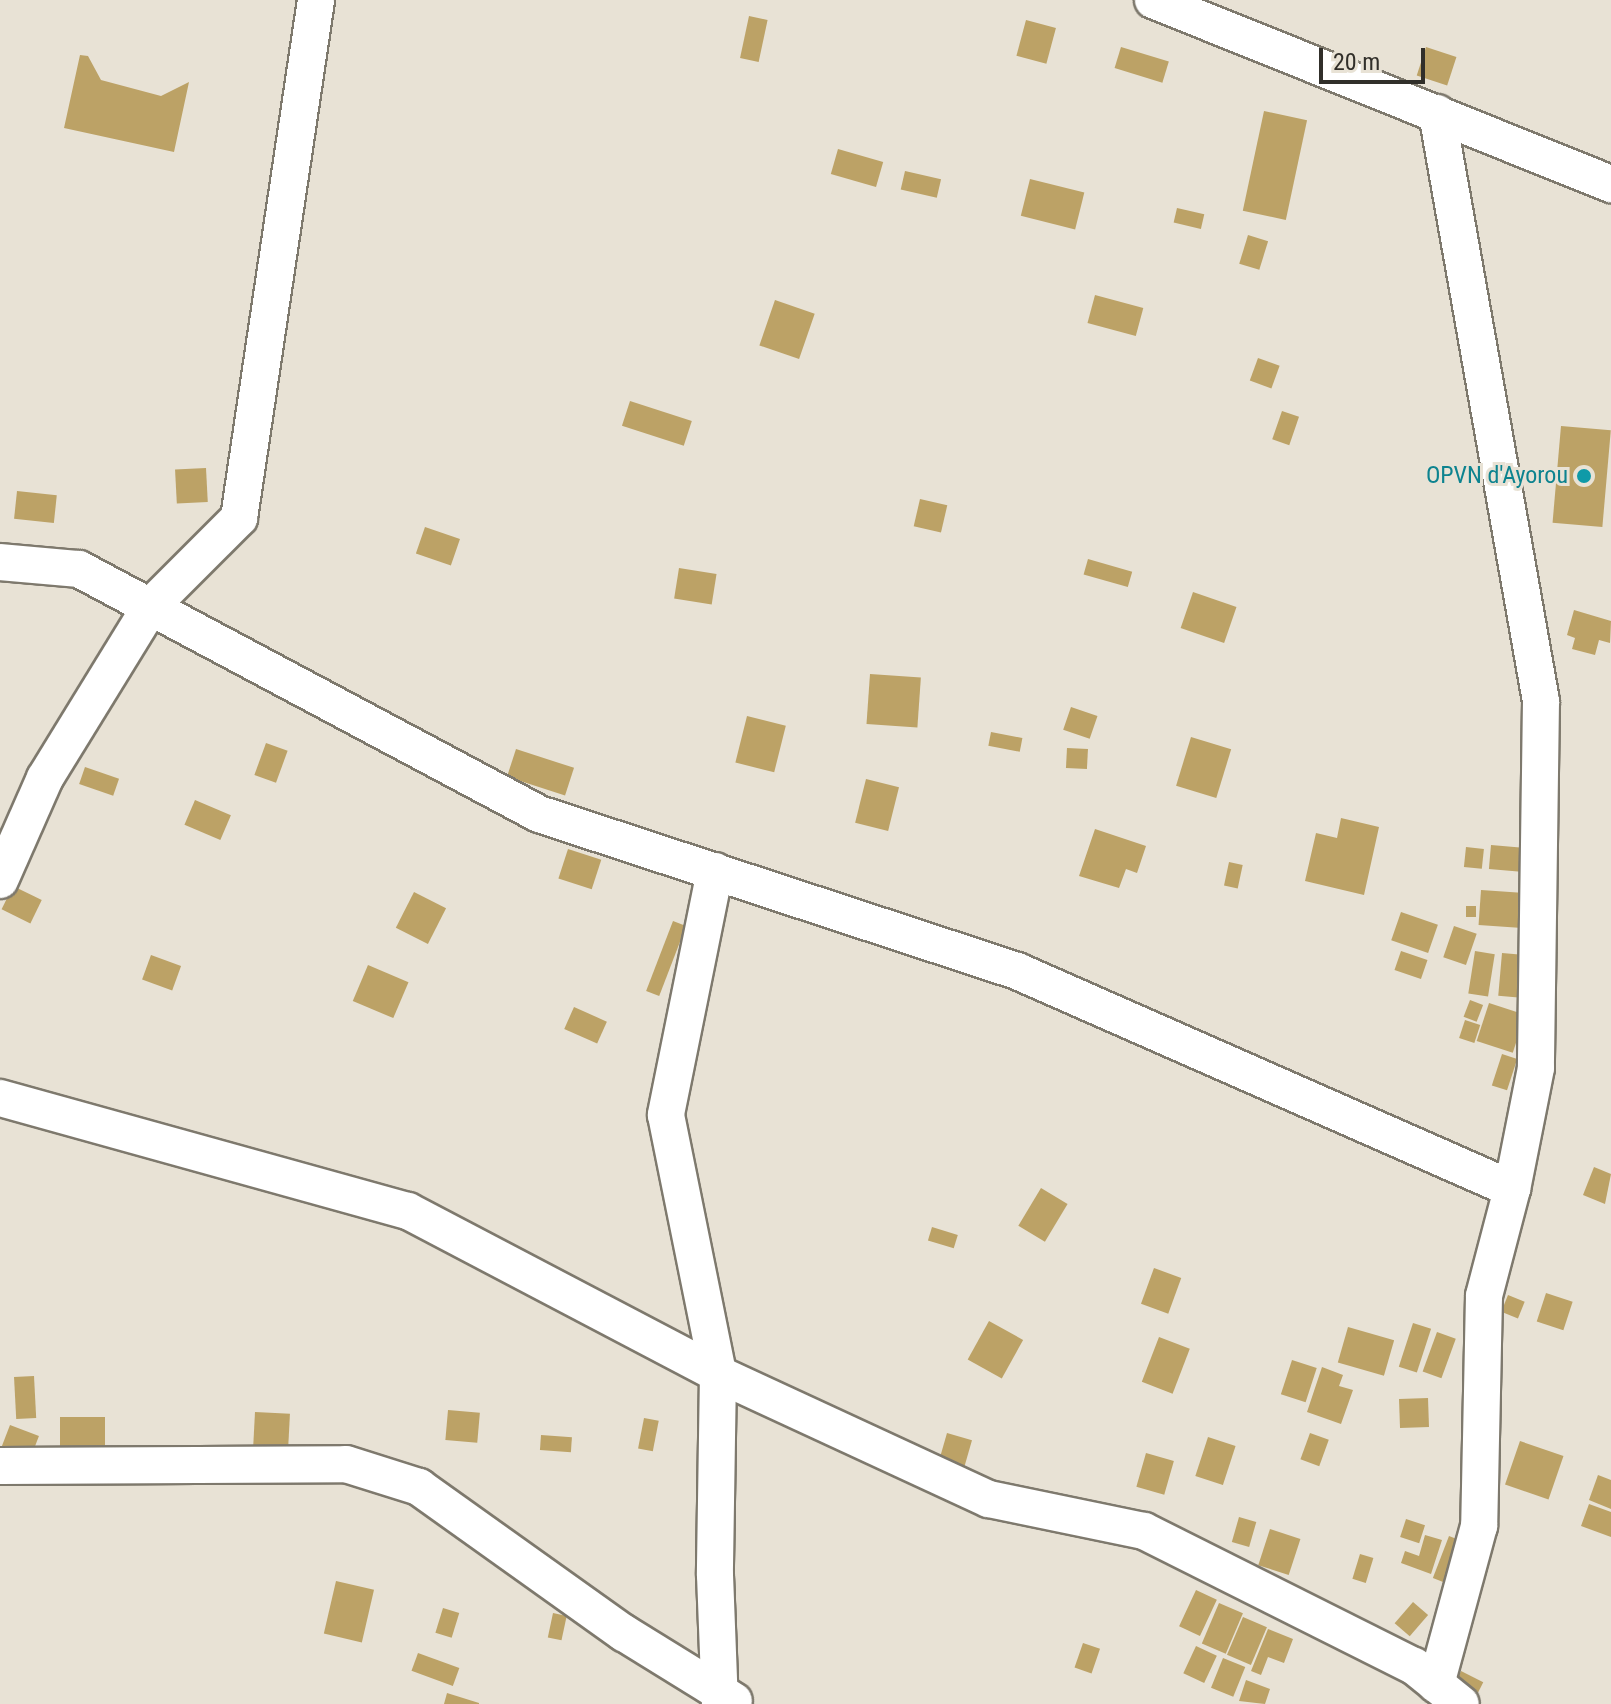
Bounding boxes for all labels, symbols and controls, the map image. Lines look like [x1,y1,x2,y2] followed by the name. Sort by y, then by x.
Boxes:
[1323,32,1429,82] scale bar
[1333,48,1380,76] text: 20 m
[1426,462,1568,490] place label: OPVN d'Ayorou
[1575,467,1593,485] marker: OPVN d'Ayorou

